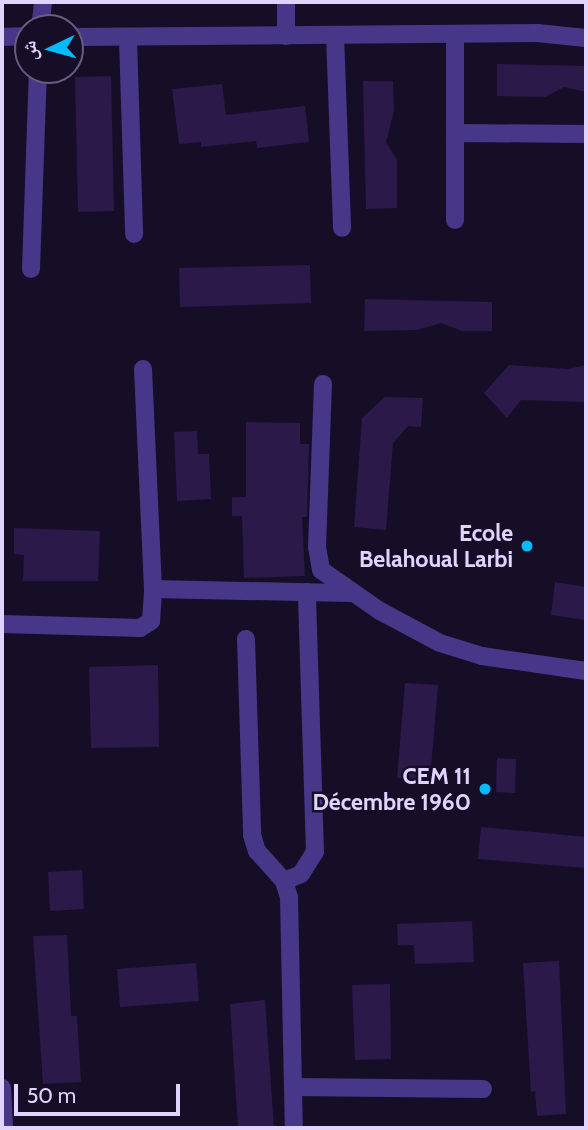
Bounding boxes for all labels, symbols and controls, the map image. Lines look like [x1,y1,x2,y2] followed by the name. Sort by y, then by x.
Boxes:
[14,14,84,84] north arrow
[17,40,42,62] text: ش
[359,519,513,573] place label: Ecole Belahoual Larbi
[519,538,535,554] marker: Ecole Belahoual Larbi
[312,762,471,816] place label: CEM 11 Décembre 1960
[477,781,493,797] marker: CEM 11 Décembre 1960
[18,1070,184,1114] scale bar
[27,1083,76,1108] text: 50 m

